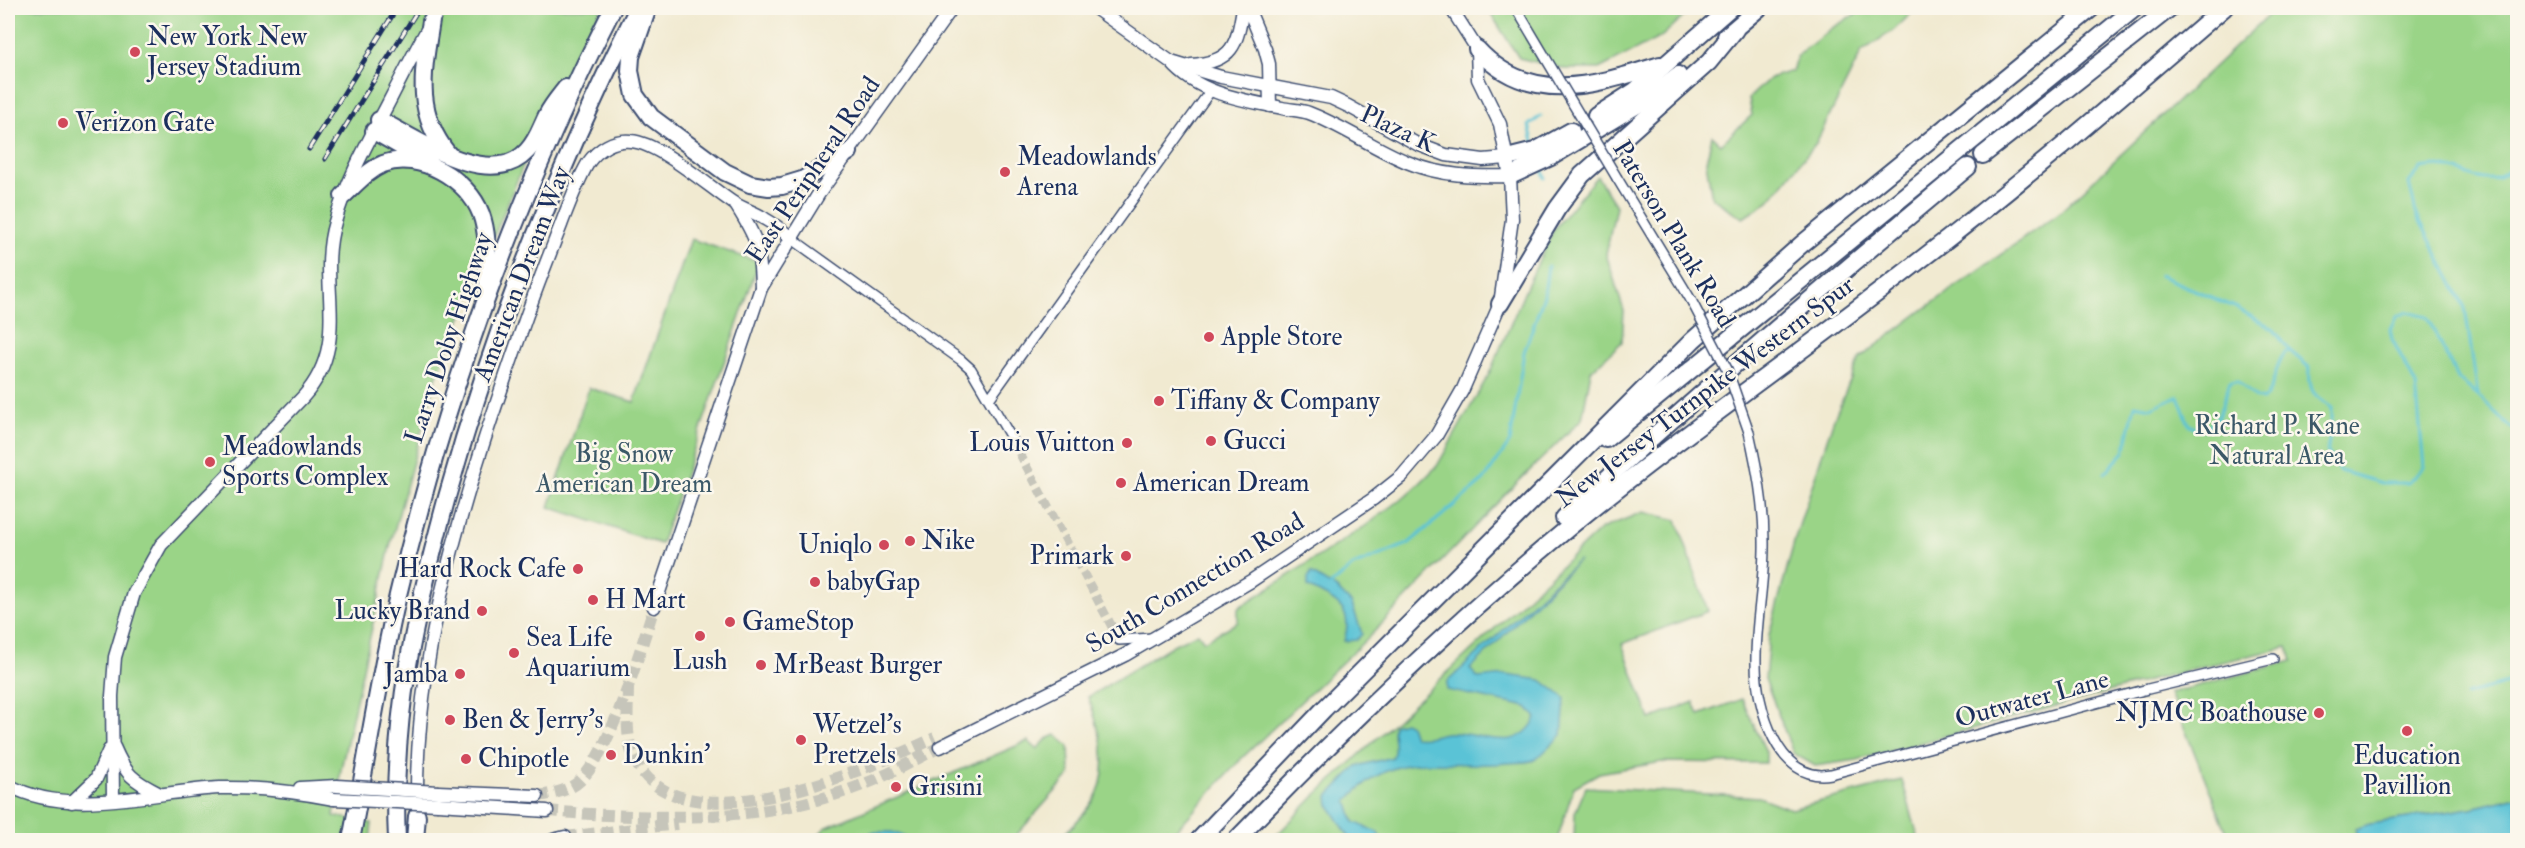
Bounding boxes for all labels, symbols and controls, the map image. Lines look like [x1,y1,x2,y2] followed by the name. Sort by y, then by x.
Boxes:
[146,21,308,83] place label: New York New Jersey Stadium
[128,45,142,59] marker: New York New Jersey Stadium
[739,70,888,270] street label: East Peripheral Road
[1355,98,1442,161] street label: Plaza K
[75,107,215,139] place label: Verizon Gate
[56,116,70,130] marker: Verizon Gate
[1605,135,1743,334] street label: Paterson Plank Road
[1016,141,1157,203] place label: Meadowlands Arena
[466,161,578,387] street label: American Dream Way
[998,165,1012,179] marker: Meadowlands Arena
[398,228,500,448] street label: Larry Doby Highway
[1549,269,1862,516] street label: New Jersey Turnpike Western Spur
[1220,321,1342,354] place label: Apple Store
[1202,330,1216,344] marker: Apple Store
[1171,385,1380,418] place label: Tiffany & Company
[1152,394,1166,408] marker: Tiffany & Company
[2194,410,2360,472] park label: Richard P. Kane Natural Area
[1223,425,1286,457] place label: Gucci
[969,427,1115,459] place label: Louis Vuitton
[222,431,389,494] place label: Meadowlands Sports Complex
[1204,434,1218,448] marker: Gucci
[1120,436,1134,450] marker: Louis Vuitton
[535,438,712,500] park label: Big Snow American Dream
[203,455,217,469] marker: Meadowlands Sports Complex
[1132,467,1310,499] place label: American Dream
[1114,476,1128,490] marker: American Dream
[1080,505,1310,661] street label: South Connection Road
[922,525,975,557] place label: Nike
[798,529,872,561] place label: Uniqlo
[903,534,917,548] marker: Nike
[877,538,891,552] marker: Uniqlo
[1030,540,1115,572] place label: Primark
[1119,549,1133,563] marker: Primark
[398,553,566,585] place label: Hard Rock Cafe
[571,562,585,576] marker: Hard Rock Cafe
[827,566,920,599] place label: babyGap
[808,575,822,589] marker: babyGap
[605,584,686,616] place label: H Mart
[586,593,600,607] marker: H Mart
[334,595,470,627] place label: Lucky Brand
[475,604,489,618] marker: Lucky Brand
[742,606,854,639] place label: GameStop
[723,615,737,629] marker: GameStop
[525,622,630,684] place label: Sea Life Aquarium
[693,629,707,643] marker: Lush
[673,645,728,677] place label: Lush
[507,646,521,660] marker: Sea Life Aquarium
[773,649,943,681] place label: MrBeast Burger
[383,658,448,690] place label: Jamba
[754,658,768,672] marker: MrBeast Burger
[1952,663,2113,735] street label: Outwater Lane
[453,667,467,681] marker: Jamba
[2116,697,2307,729] place label: NJMC Boathouse
[462,704,604,736] place label: Ben & Jerry's
[2312,706,2326,720] marker: NJMC Boathouse
[812,709,902,771] place label: Wetzel's Pretzels
[443,713,457,727] marker: Ben & Jerry's
[2400,724,2414,738] marker: Education Pavillion
[794,733,808,747] marker: Wetzel's Pretzels
[623,739,711,771] place label: Dunkin'
[2353,740,2461,802] place label: Education Pavillion
[478,743,569,776] place label: Chipotle
[604,748,618,762] marker: Dunkin'
[459,752,473,766] marker: Chipotle
[908,771,983,803] place label: Grisini
[889,780,903,794] marker: Grisini

